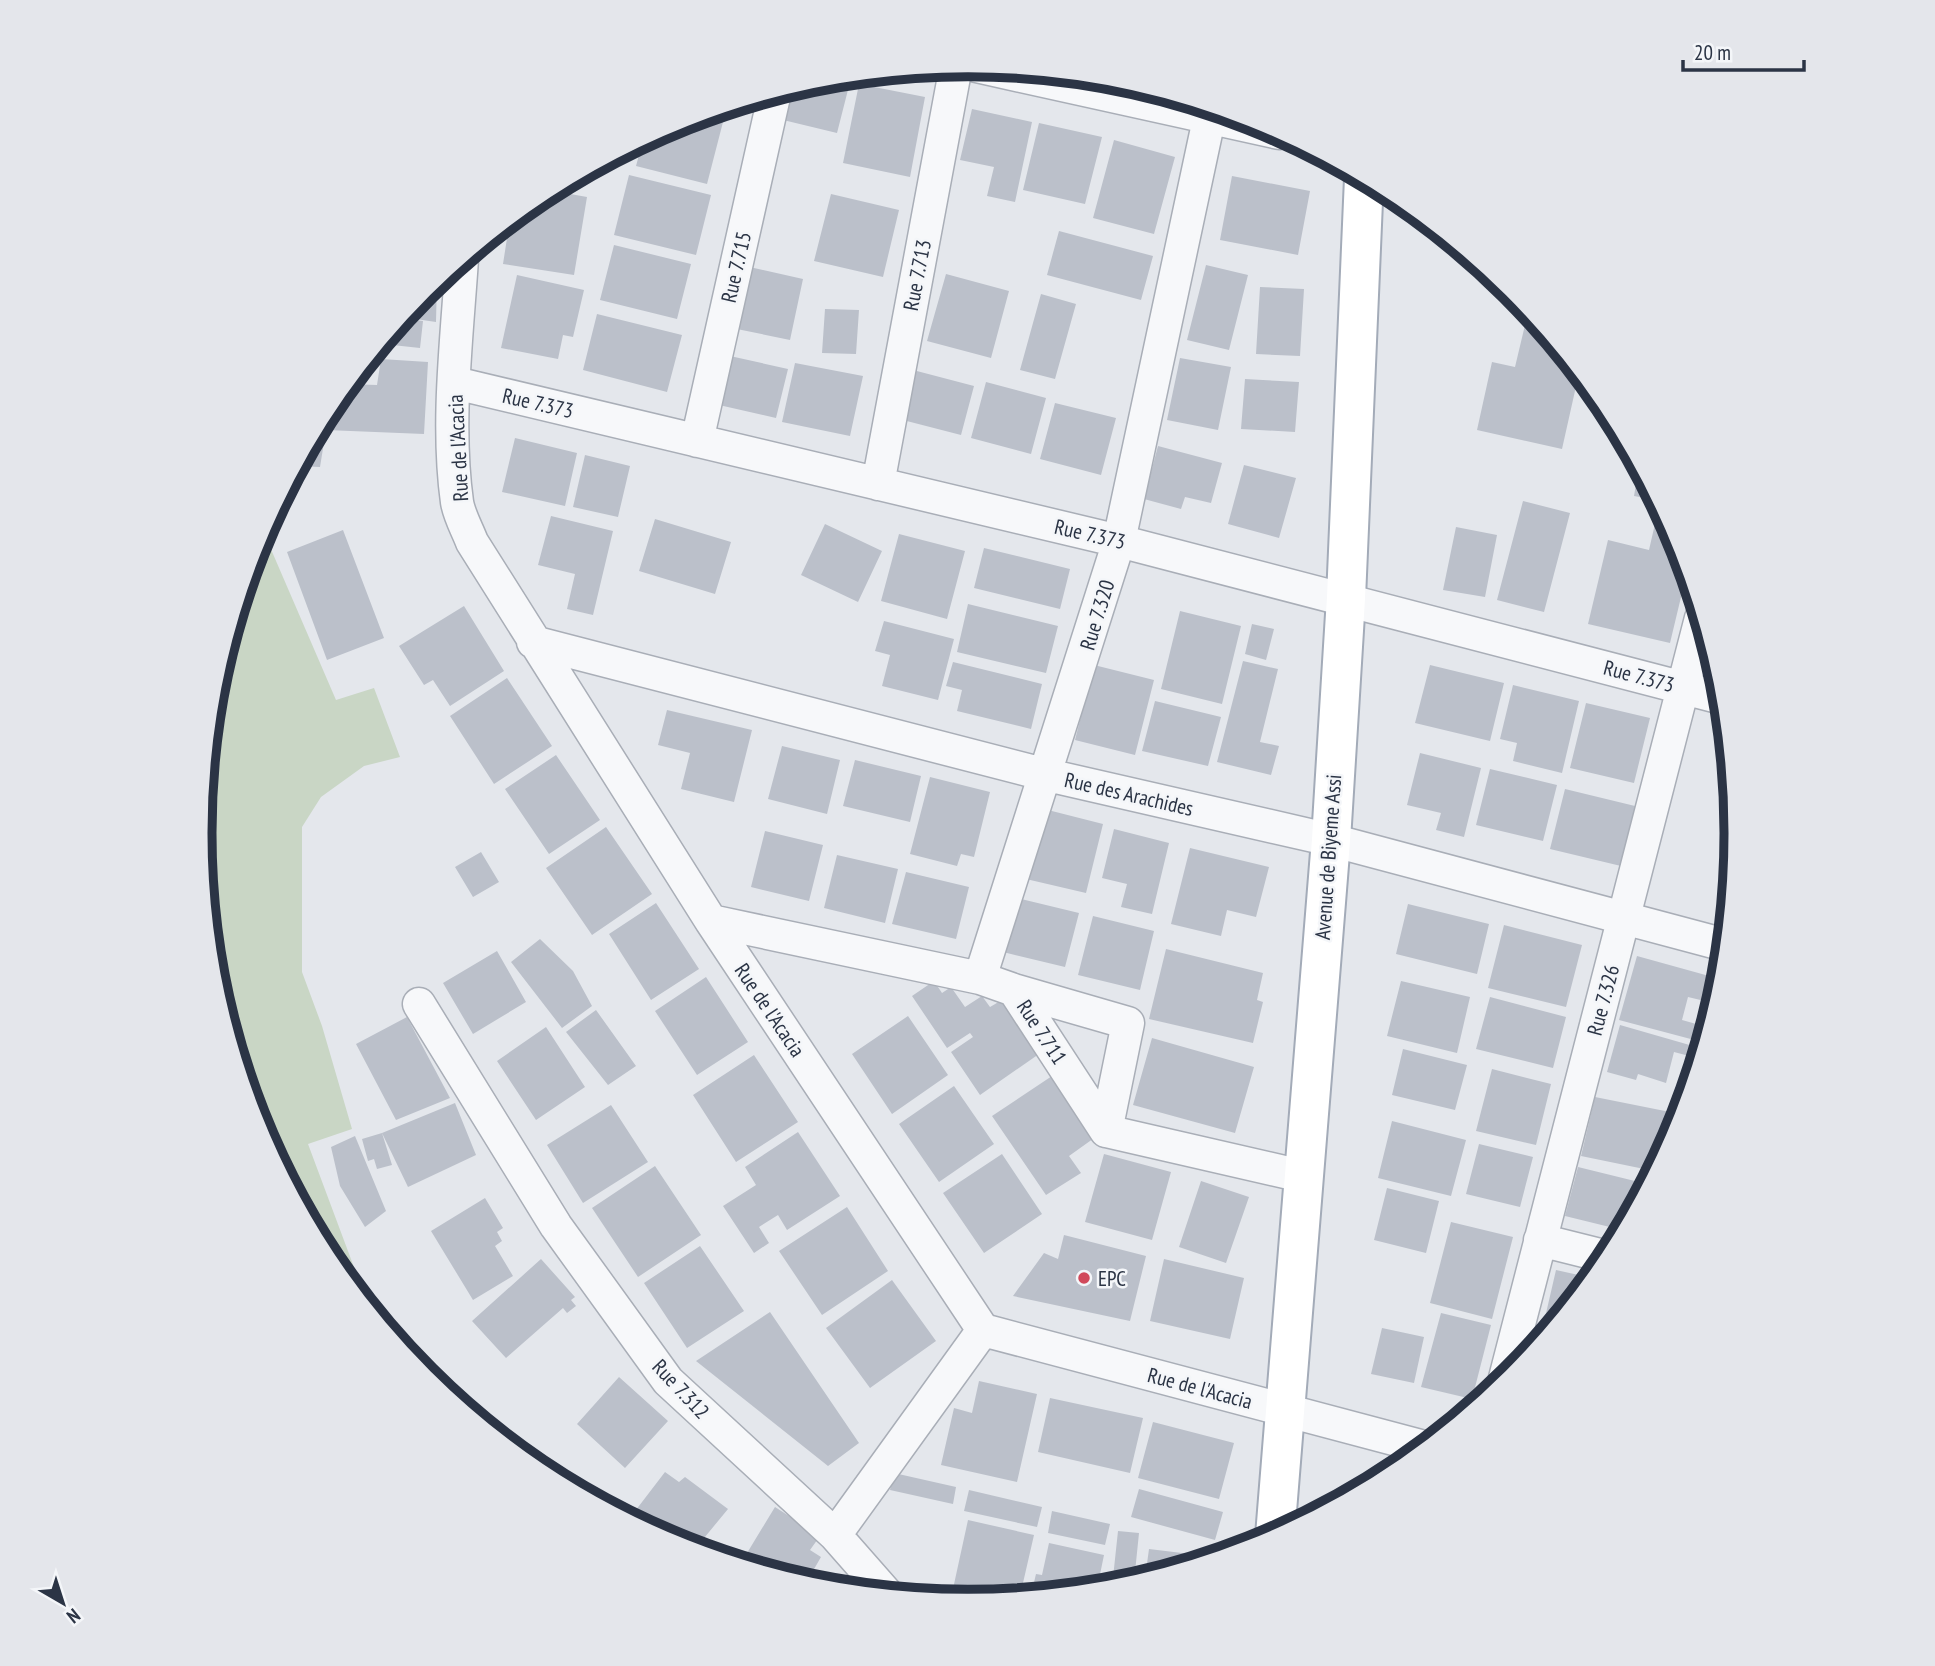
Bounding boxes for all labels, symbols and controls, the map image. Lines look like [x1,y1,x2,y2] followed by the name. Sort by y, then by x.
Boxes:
[1683,28,1804,72] scale bar
[1694,39,1731,66] text: 20 m
[715,229,757,305] street label: Rue 7.715
[897,237,937,313] street label: Rue 7.713
[500,382,576,424] street label: Rue 7.373
[442,394,474,502] street label: Rue de l'Acacia
[1052,513,1128,555] street label: Rue 7.373
[1074,577,1120,653] street label: Rue 7.320
[1601,654,1677,698] street label: Rue 7.373
[1062,766,1196,822] street label: Rue des Arachides
[1309,773,1347,941] street label: Avenue de Biyeme Assi
[729,958,811,1062] street label: Rue de l'Acacia
[1581,962,1625,1038] street label: Rue 7.326
[1011,994,1073,1070] street label: Rue 7.711
[1098,1265,1126,1292] place label: EPC
[1076,1270,1092,1286] marker: EPC
[647,1353,715,1425] street label: Rue 7.312
[1145,1361,1255,1415] street label: Rue de l'Acacia
[28,1568,98,1638] north arrow
[62,1604,85,1629] text: N

